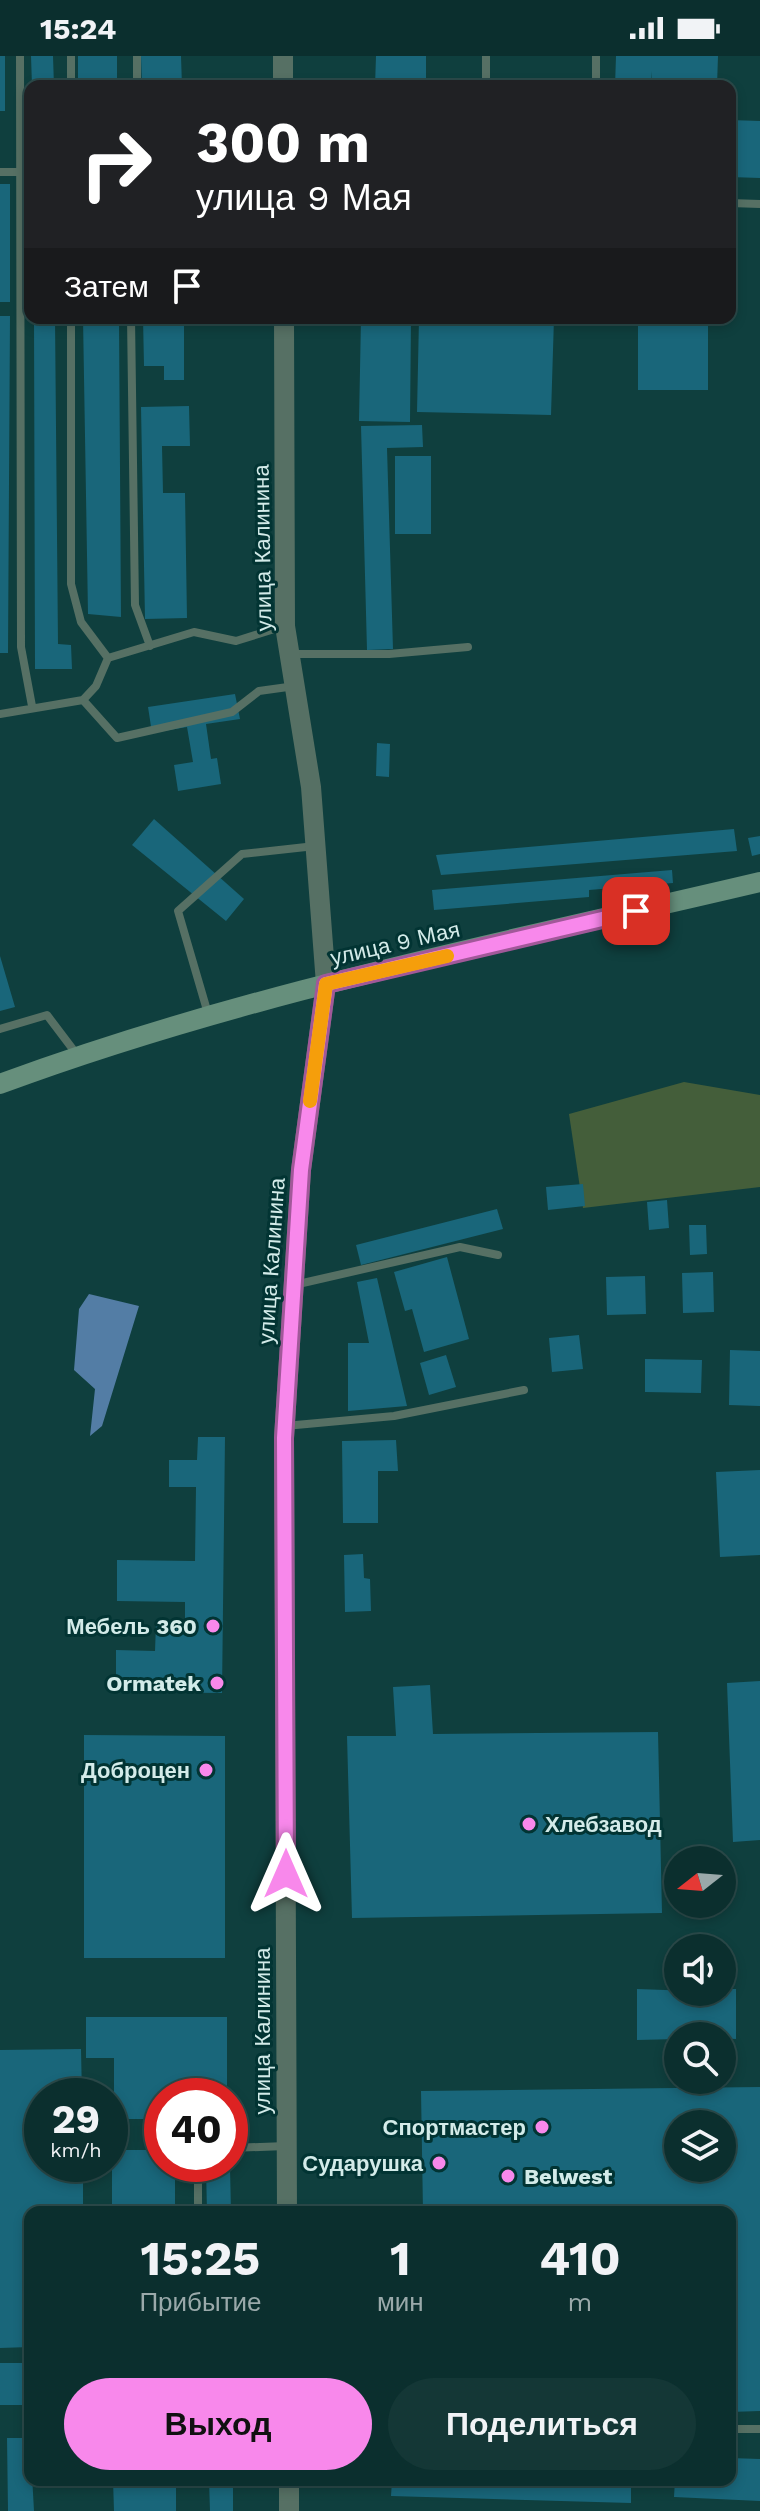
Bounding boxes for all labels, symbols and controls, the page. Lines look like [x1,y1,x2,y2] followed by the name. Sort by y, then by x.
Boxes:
[40,11,116,46] text: 15:24
[196,110,370,176] text: 300 m
[64,112,168,216] icon: right
[196,177,412,219] text: улица 9 Мая
[165,264,209,308] icon: arrive
[64,269,149,304] text: Затем
[249,464,276,632] street label: улица Калинина
[602,877,670,945] pin
[614,889,658,933] icon: arrive
[328,916,462,970] street label: улица 9 Мая
[253,1176,290,1345] street label: улица Калинина
[66,1614,197,1639] place label: Мебель 360
[204,1617,222,1635] marker: Мебель 360
[106,1671,201,1696] place label: Ormatek
[208,1674,226,1692] marker: Ormatek
[81,1758,190,1783] place label: Доброцен
[197,1761,215,1779] marker: Доброцен
[545,1812,662,1837] place label: Хлебзавод
[520,1815,538,1833] marker: Хлебзавод
[244,1832,328,1916] position arrow
[664,1846,736,1918] north arrow
[664,1846,736,2182] map controls
[664,1934,736,2006] button: sound
[250,1947,275,2114] street label: улица Калинина
[664,2022,736,2094] button: search
[144,2078,248,2182] speed limit sign: 40
[52,2096,100,2143] text: 29
[664,2110,736,2182] button: layers
[383,2115,526,2140] place label: Спортмастер
[533,2118,551,2136] marker: Спортмастер
[50,2138,102,2162] text: km/h
[302,2151,424,2176] place label: Сударушка
[430,2154,448,2172] marker: Сударушка
[524,2164,613,2189] place label: Belwest
[499,2167,517,2185] marker: Belwest
[141,2230,260,2287] text: 15:25
[390,2230,411,2287] text: 1
[539,2230,621,2287] text: 410
[139,2287,262,2317] text: Прибытие
[377,2287,424,2317] text: мин
[567,2287,592,2317] text: m
[64,2378,372,2470] button: Выход
[388,2378,696,2470] button: Поделиться

